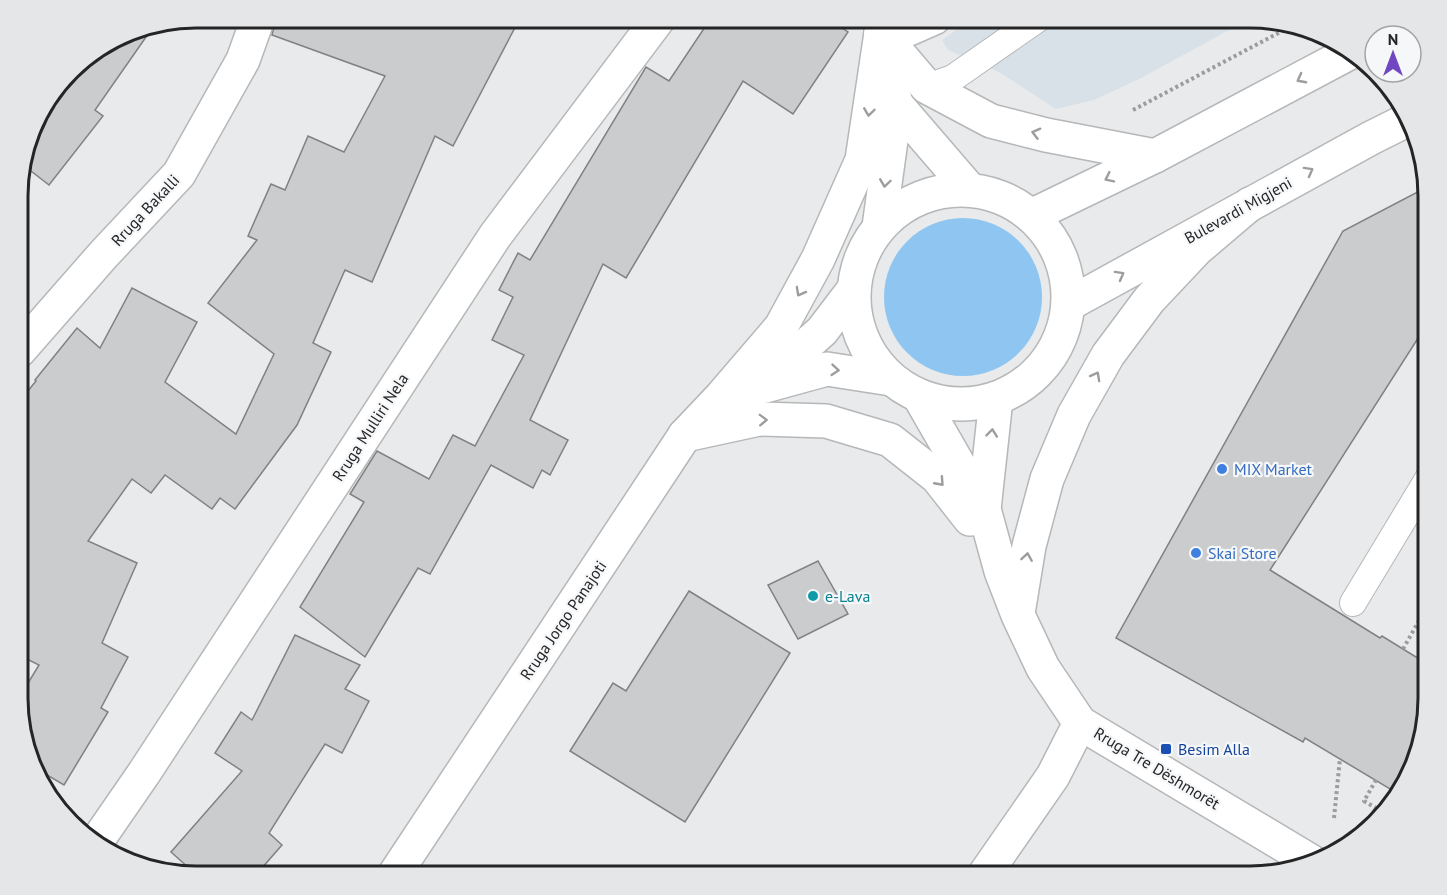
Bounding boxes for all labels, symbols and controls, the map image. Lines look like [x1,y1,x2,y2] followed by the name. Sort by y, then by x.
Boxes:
[1363,24,1423,84] north arrow
[1388,29,1398,49] text: N
[1296,71,1307,83] one-way arrow
[863,107,875,116] one-way arrow
[1031,128,1042,140] one-way arrow
[1303,167,1313,179] one-way arrow
[107,170,183,250] street label: Rruga Bakalli
[1105,171,1116,183] one-way arrow
[1181,172,1295,248] street label: Bulevardi Migjeni
[880,178,892,187] one-way arrow
[1114,271,1124,283] one-way arrow
[796,286,807,296] one-way arrow
[830,363,839,376] one-way arrow
[328,369,412,485] street label: Rruga Mulliri Nela
[1089,372,1100,382] one-way arrow
[759,413,768,426] one-way arrow
[985,429,998,438] one-way arrow
[1234,459,1313,479] place label: MIX Market
[1215,462,1229,476] marker: MIX Market
[933,475,944,485] one-way arrow
[1208,543,1277,563] place label: Skai Store
[1189,546,1203,560] marker: Skai Store
[1020,552,1032,562] one-way arrow
[516,556,610,684] street label: Rruga Jorgo Panajoti
[825,586,870,606] place label: e-Lava
[806,589,820,603] marker: e-Lava
[1090,722,1224,814] street label: Rruga Tre Dëshmorët
[1178,739,1250,759] place label: Besim Alla
[1159,742,1173,756] marker: Besim Alla

